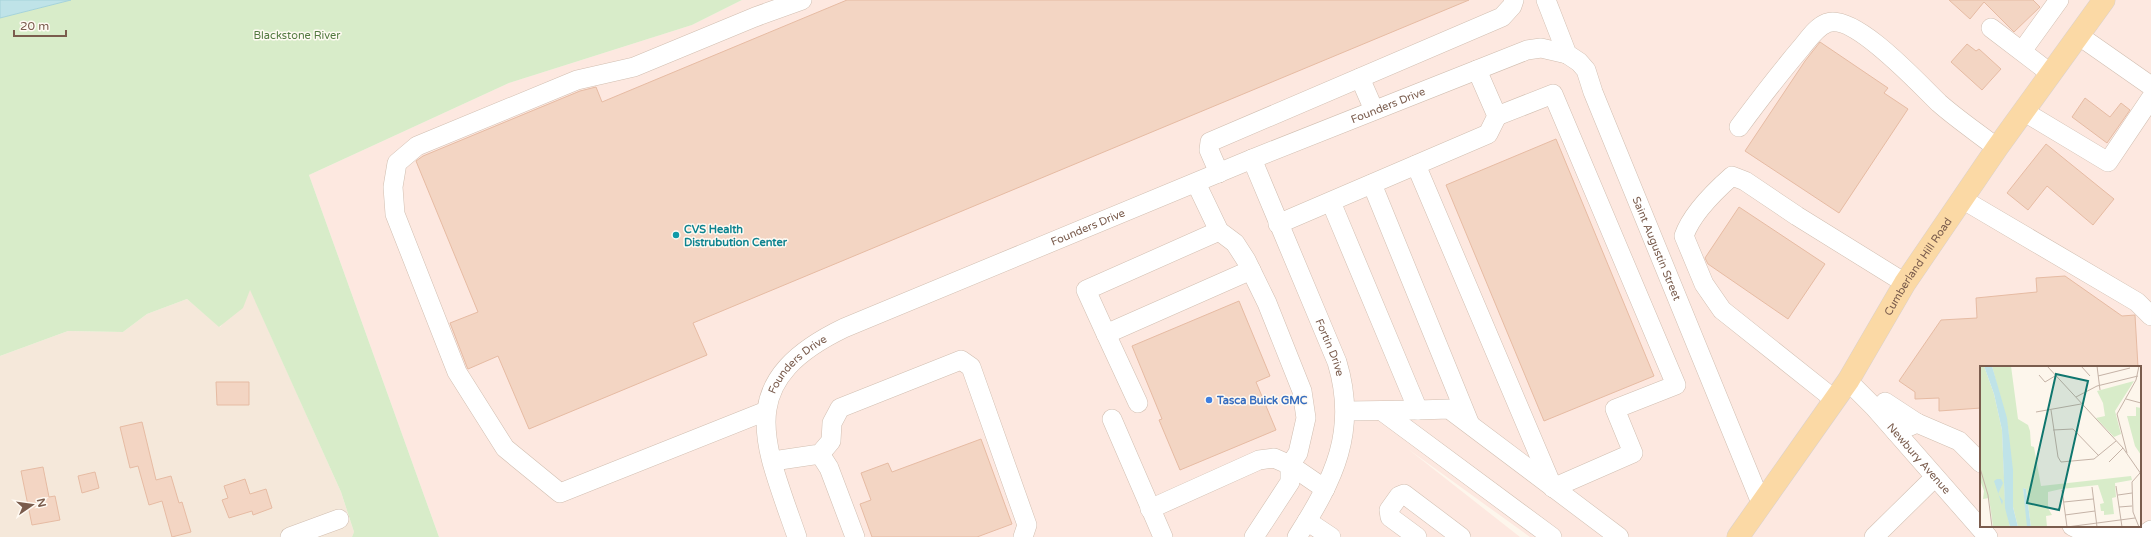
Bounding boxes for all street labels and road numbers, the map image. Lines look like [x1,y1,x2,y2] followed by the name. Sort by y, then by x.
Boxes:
[1349,85,1427,126] street label: Founders Drive
[1630,195,1684,302] street label: Saint Augustin Street
[1049,206,1127,248] street label: Founders Drive
[1881,215,1954,318] street label: Cumberland Hill Road
[1313,317,1347,377] street label: Fortin Drive
[765,332,829,395] street label: Founders Drive
[1885,420,1953,496] street label: Newbury Avenue

